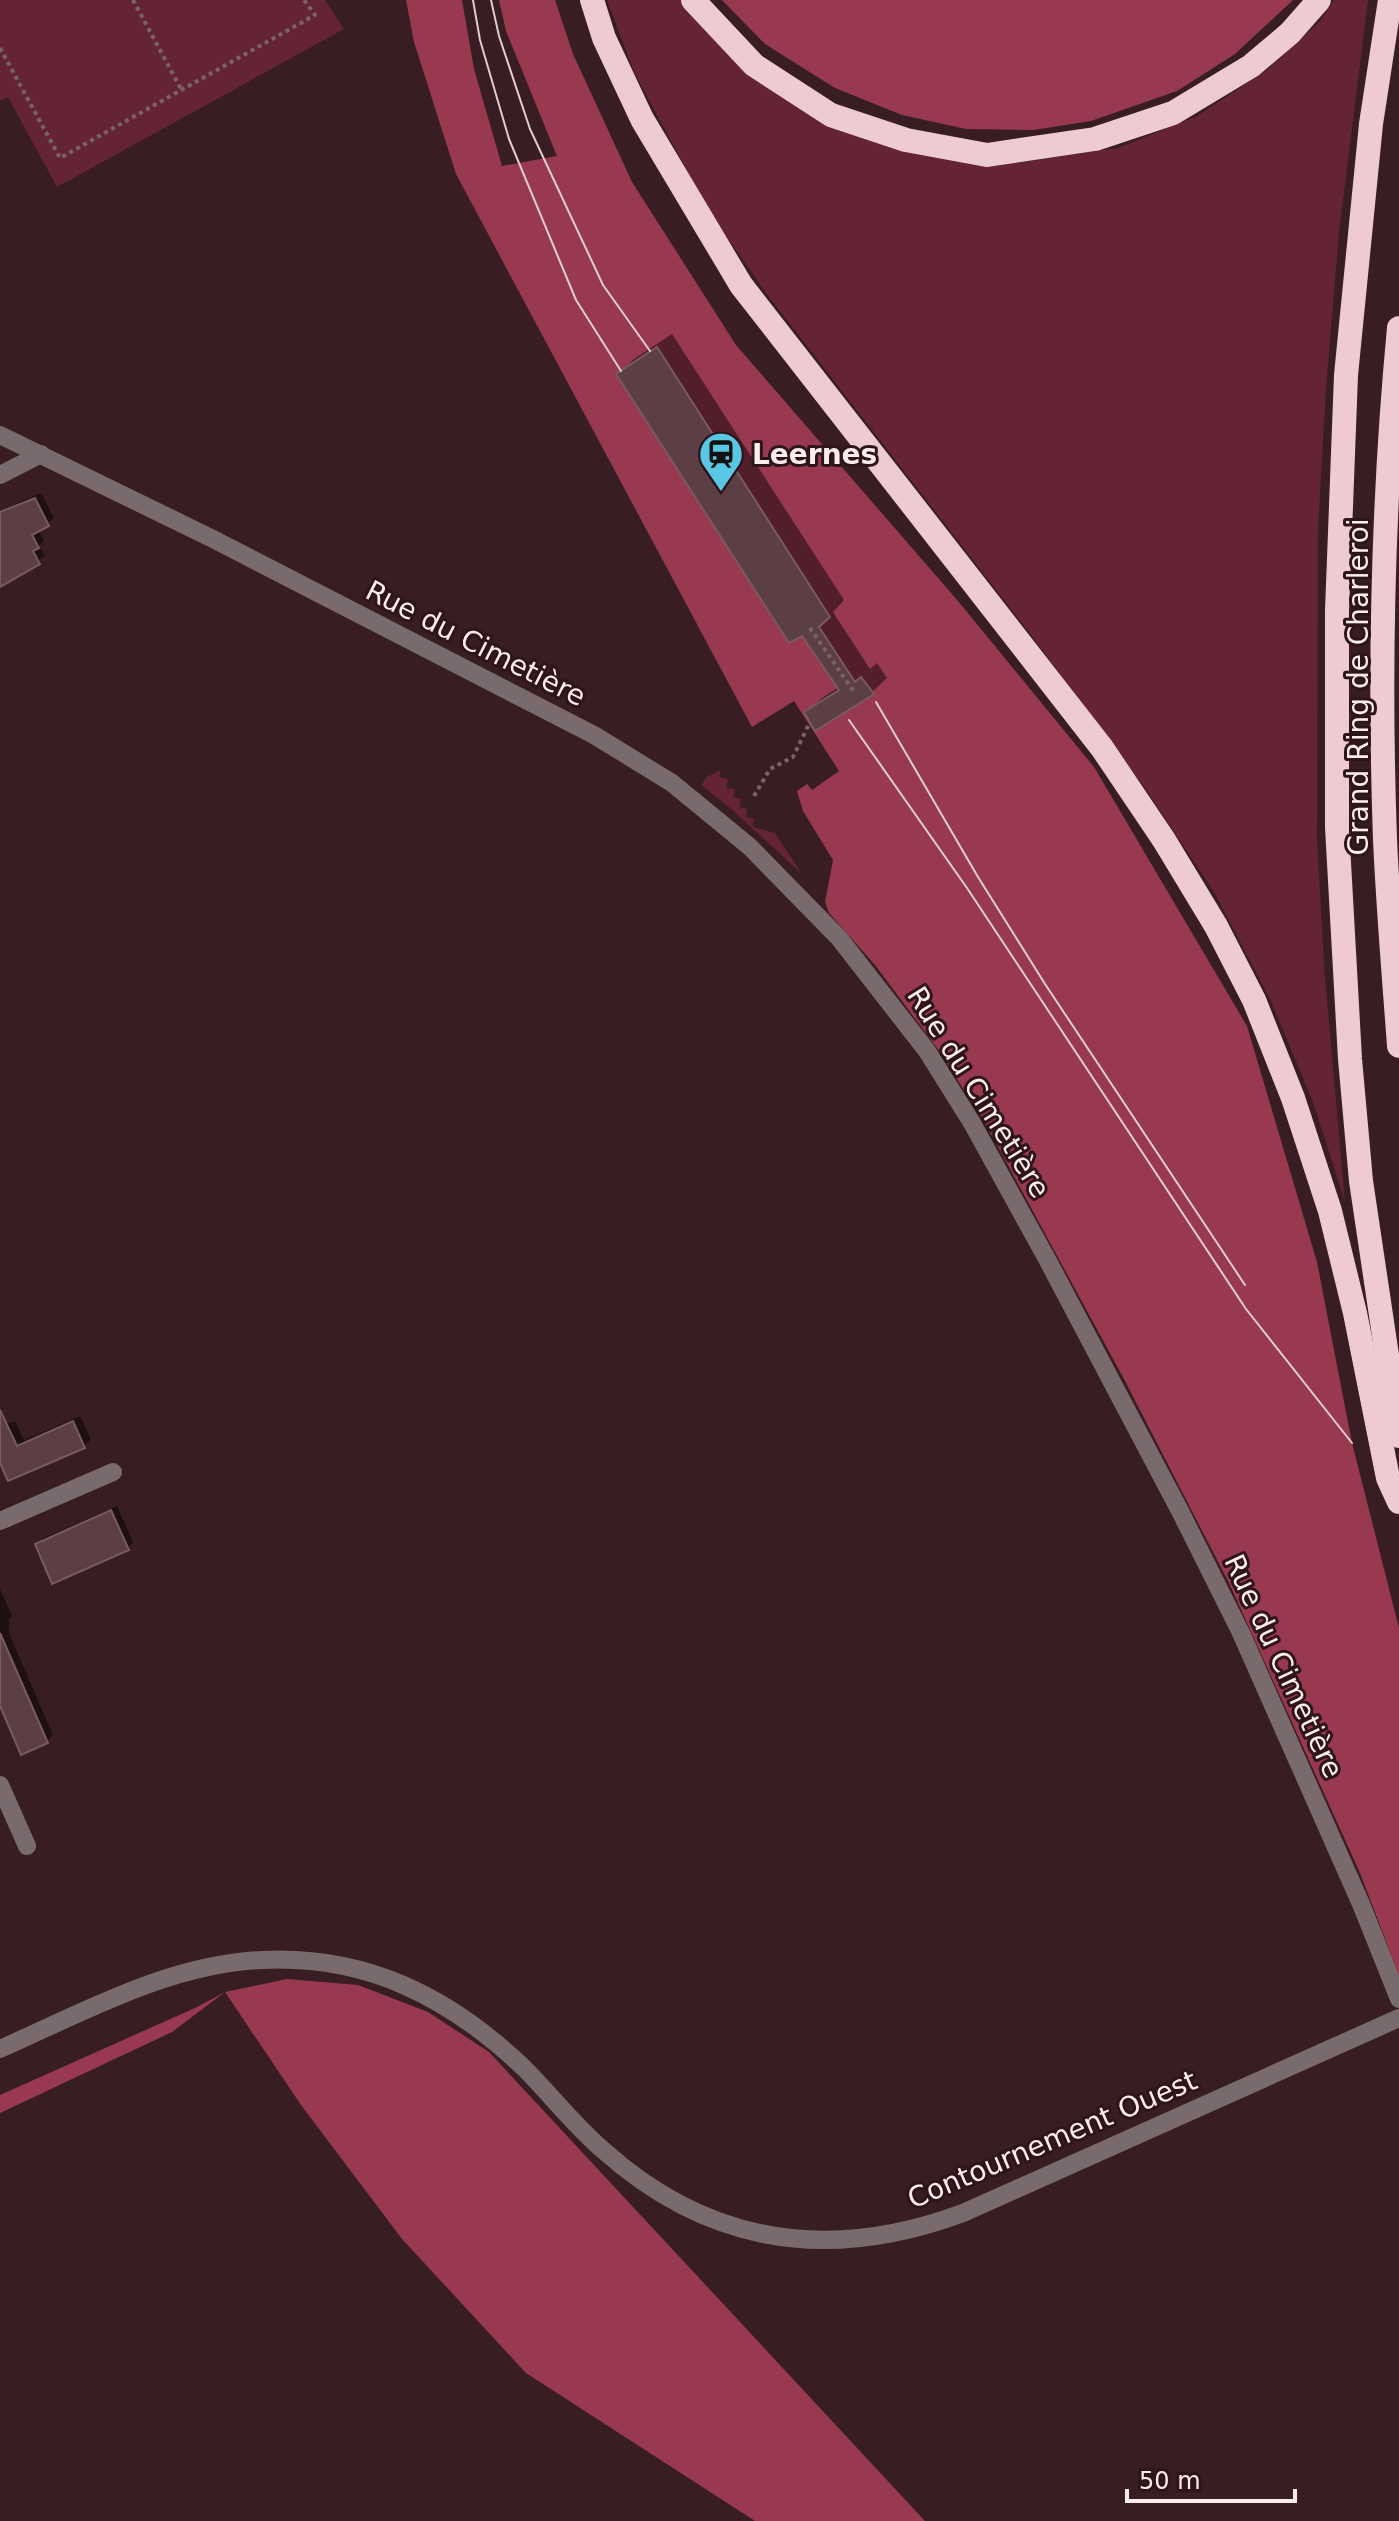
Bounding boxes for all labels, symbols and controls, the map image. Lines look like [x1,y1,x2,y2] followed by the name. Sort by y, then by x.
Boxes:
[697,430,745,493] station icon: Leernes
[752,438,877,471] place label: Leernes
[1342,518,1375,856] street label: Grand Ring de Charleroi
[360,574,591,713] street label: Rue du Cimetière
[900,981,1057,1204] street label: Rue du Cimetière
[1217,1549,1350,1783] street label: Rue du Cimetière
[903,2064,1202,2215] street label: Contournement Ouest
[1127,2453,1295,2503] scale bar
[1139,2467,1201,2495] text: 50 m

